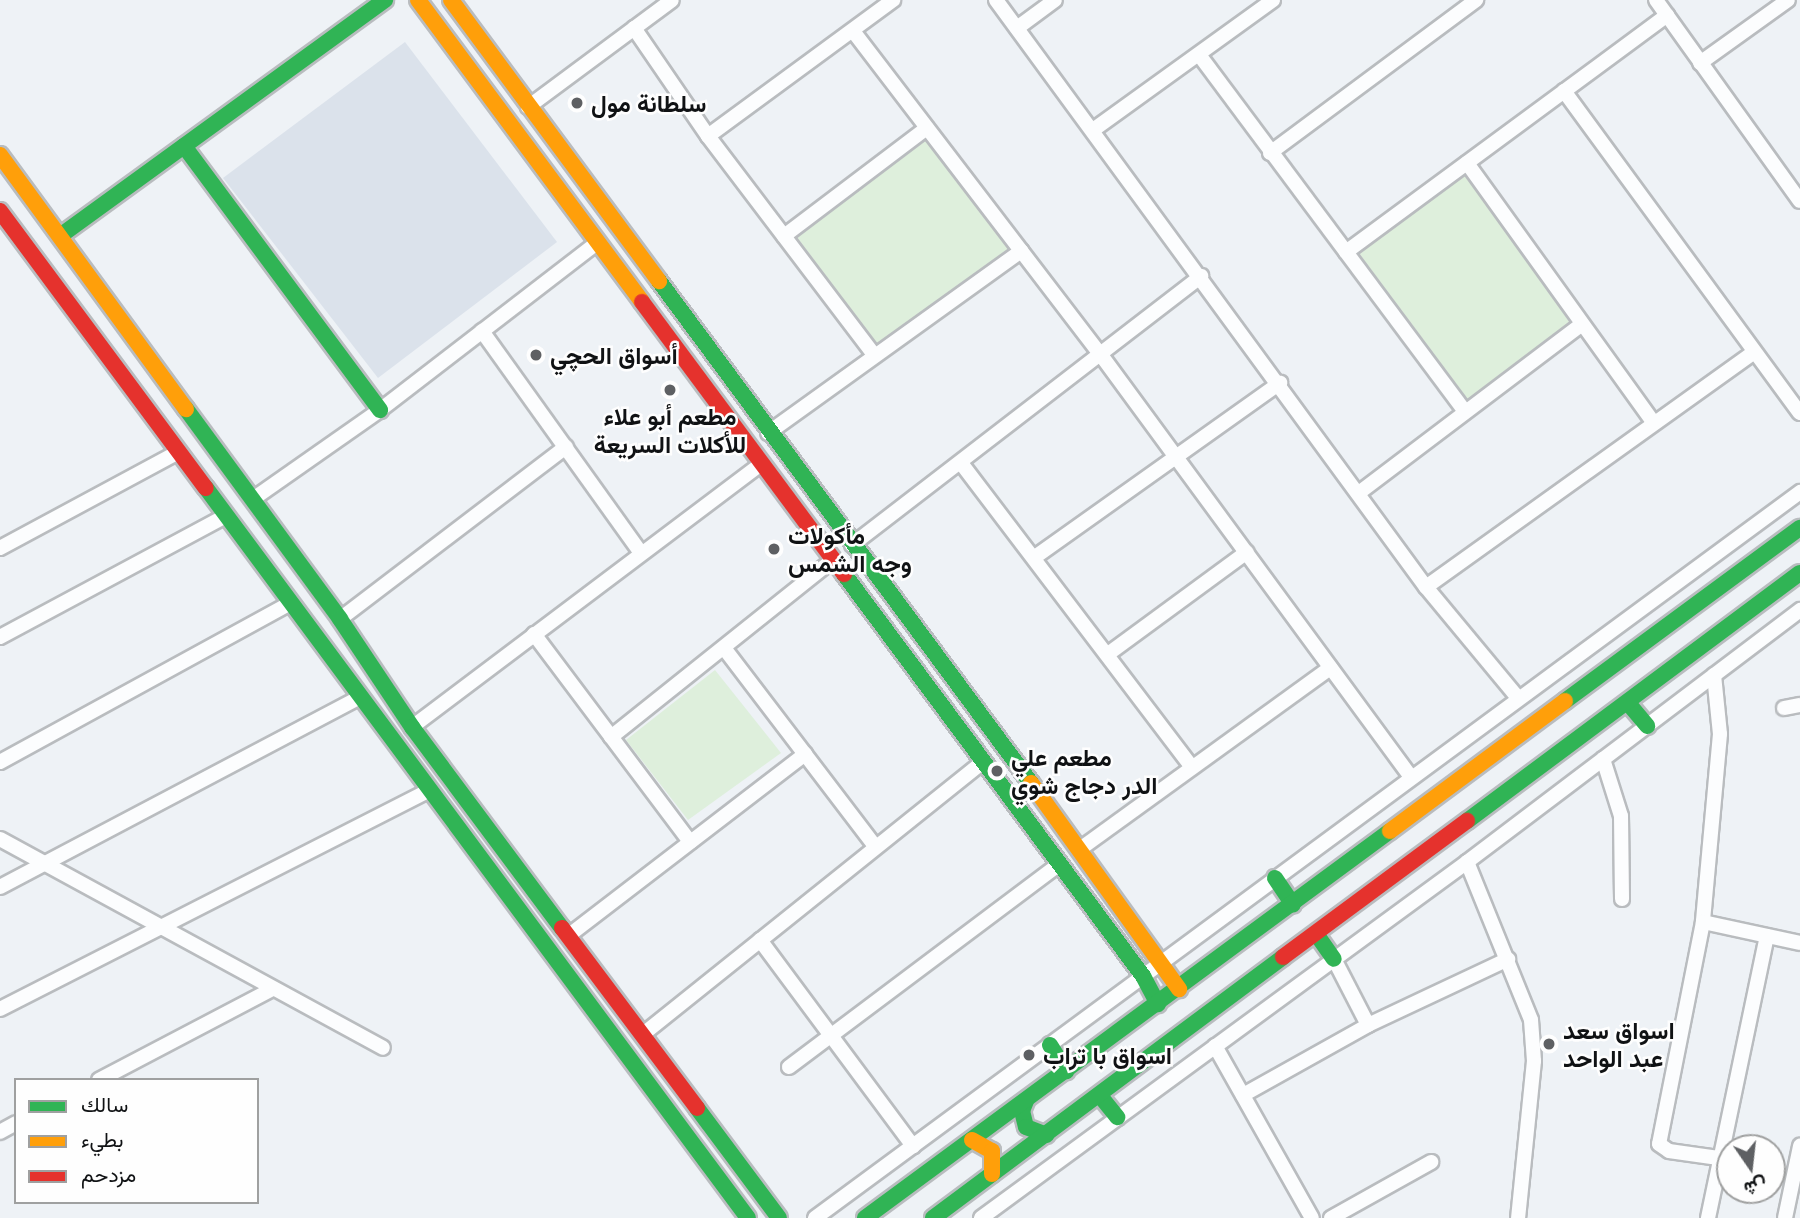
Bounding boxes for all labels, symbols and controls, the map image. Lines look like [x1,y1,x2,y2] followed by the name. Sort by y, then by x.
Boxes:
[591,89,706,117] place label: سلطانة مول
[569,95,585,111] marker: سلطانة مول
[550,341,678,369] place label: أسواق الحچي
[528,347,544,363] marker: أسواق الحچي
[662,382,678,398] marker: مطعم أبو علاء للأكلات السريعة
[594,402,746,458] place label: مطعم أبو علاء للأكلات السريعة
[788,521,912,577] place label: مأكولات وجه الشمس
[766,541,782,557] marker: مأكولات وجه الشمس
[1011,743,1157,799] place label: مطعم علي الدر دجاج شوي
[989,763,1005,779] marker: مطعم علي الدر دجاج شوي
[1563,1016,1675,1072] place label: اسواق سعد عبد الواحد
[1541,1036,1557,1052] marker: اسواق سعد عبد الواحد
[1043,1041,1172,1069] place label: اسواق با تراب
[1021,1047,1037,1063] marker: اسواق با تراب
[14,1078,259,1204] legend
[81,1090,128,1118] text: سالك
[81,1125,124,1153] text: بطيء
[1716,1134,1786,1204] north arrow
[81,1160,136,1188] text: مزدحم
[1741,1172,1770,1203] text: ش

